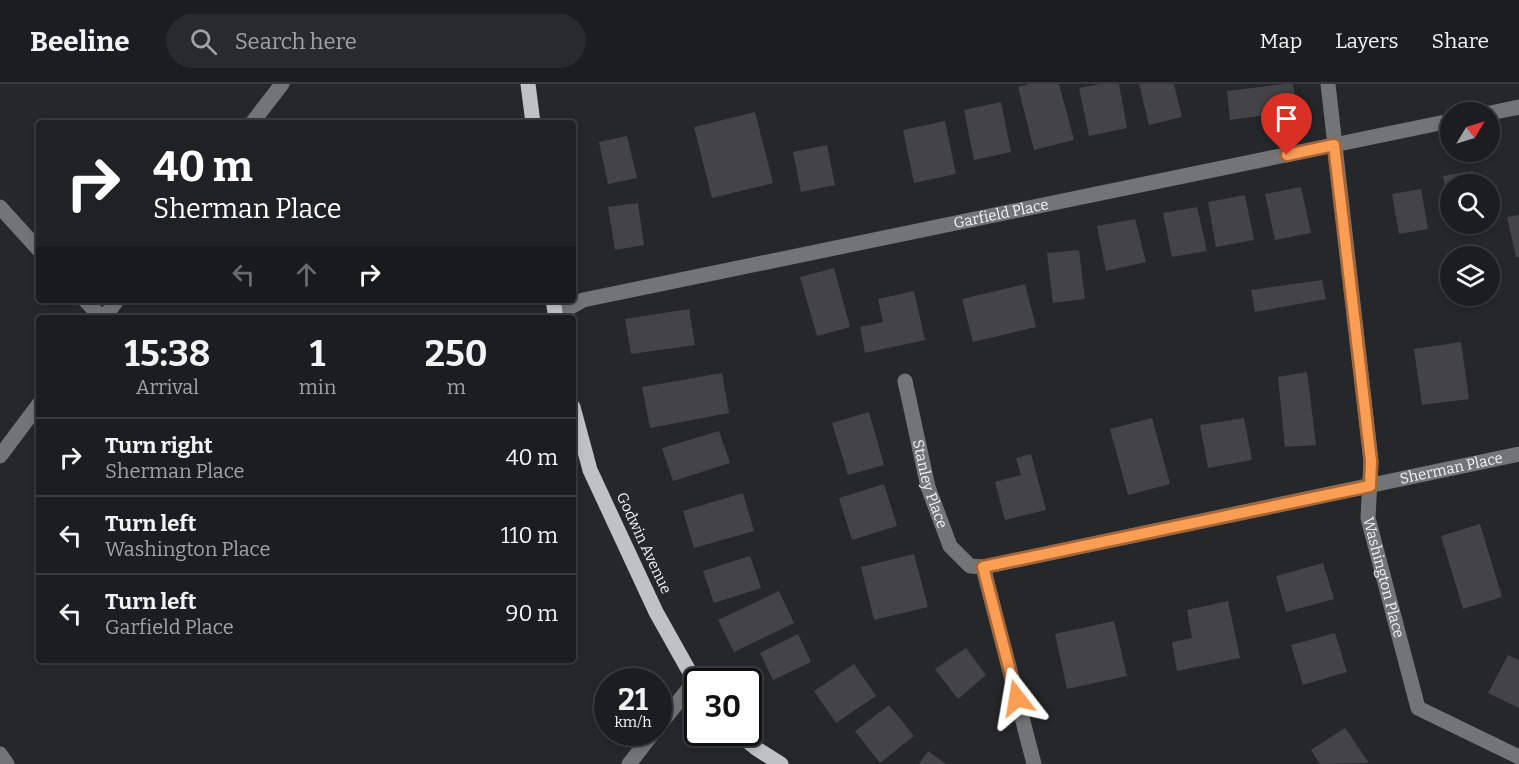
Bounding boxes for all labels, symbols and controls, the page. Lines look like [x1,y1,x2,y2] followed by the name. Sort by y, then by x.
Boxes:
[166,14,586,68] search box
[30,25,130,58] text: Beeline
[187,25,220,58] icon: search
[235,28,357,55] text: Search here
[1260,28,1302,54] text: Map
[1335,28,1399,54] text: Layers
[1432,28,1489,54] text: Share
[1261,93,1312,155] pin
[1270,102,1303,135] icon: arrive
[1440,102,1500,162] north arrow
[1440,102,1500,306] map controls
[153,142,253,192] text: 40 m
[54,144,132,222] icon: right
[1440,174,1500,234] button: search
[153,193,341,225] text: Sherman Place
[952,195,1050,232] street label: Garfield Place
[1440,246,1500,306] button: layers
[227,258,260,291] icon: left
[290,258,323,291] icon: ahead
[353,258,386,291] icon: right
[124,332,210,376] text: 15:38
[310,332,325,376] text: 1
[425,332,488,376] text: 250
[136,375,199,399] text: Arrival
[299,375,336,399] text: min
[447,375,466,399] text: m
[105,432,213,459] text: Turn right
[909,438,952,531] street label: Stanley Place
[54,441,87,474] icon: right
[506,444,558,471] text: 40 m
[1398,449,1504,488] street label: Sherman Place
[105,459,245,483] text: Sherman Place
[613,489,675,597] street label: Godwin Avenue
[105,510,197,537] text: Turn left
[1359,515,1408,640] street label: Washington Place
[54,519,87,552] icon: left
[501,522,558,549] text: 110 m
[105,537,270,561] text: Washington Place
[105,588,197,615] text: Turn left
[54,597,87,630] icon: left
[506,600,558,627] text: 90 m
[105,615,234,639] text: Garfield Place
[985,666,1049,730] position arrow
[684,668,762,746] speed limit sign: 30
[618,682,648,718] text: 21
[614,713,652,731] text: km/h

